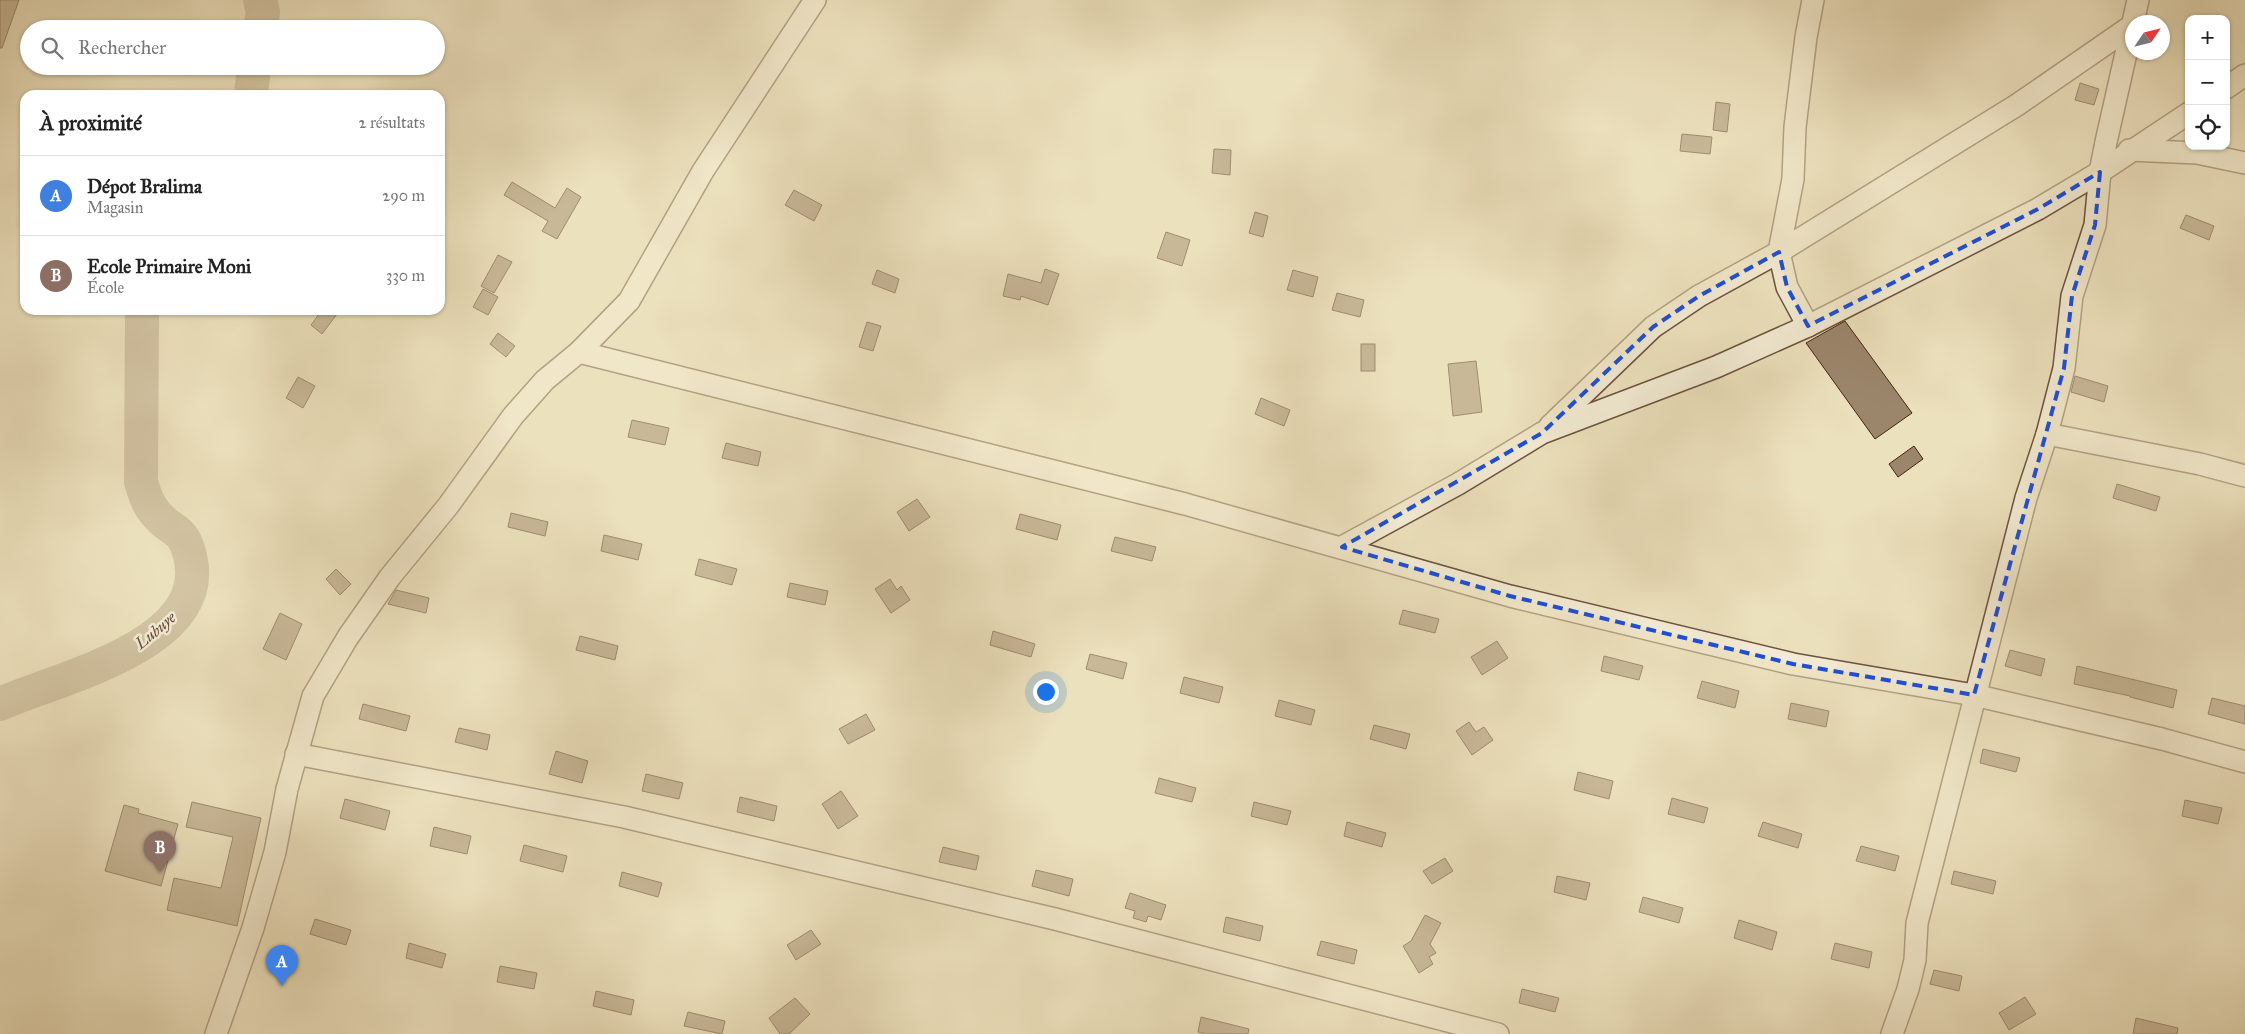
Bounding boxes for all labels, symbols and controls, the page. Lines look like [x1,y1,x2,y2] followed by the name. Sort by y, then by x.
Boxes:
[2125,15,2170,60] north arrow
[2185,15,2230,150] map controls
[2185,15,2230,60] button: +
[20,20,445,75] search box
[38,34,66,62] icon: search
[78,36,166,59] text: Rechercher
[2185,60,2230,105] button: −
[2185,105,2230,150] button: locate
[40,110,142,136] text: À proximité
[359,113,425,132] text: 2 résultats
[87,175,202,198] text: Dépot Bralima
[51,186,61,205] text: A
[382,186,425,205] text: 290 m
[87,198,143,217] text: Magasin
[87,255,251,278] text: Ecole Primaire Moni
[51,266,61,285] text: B
[386,266,425,285] text: 330 m
[87,278,124,297] text: École
[130,607,180,653] water label: Lubuye
[1033,679,1059,705] your location
[144,831,176,872] pin: B
[266,945,298,986] pin: A

